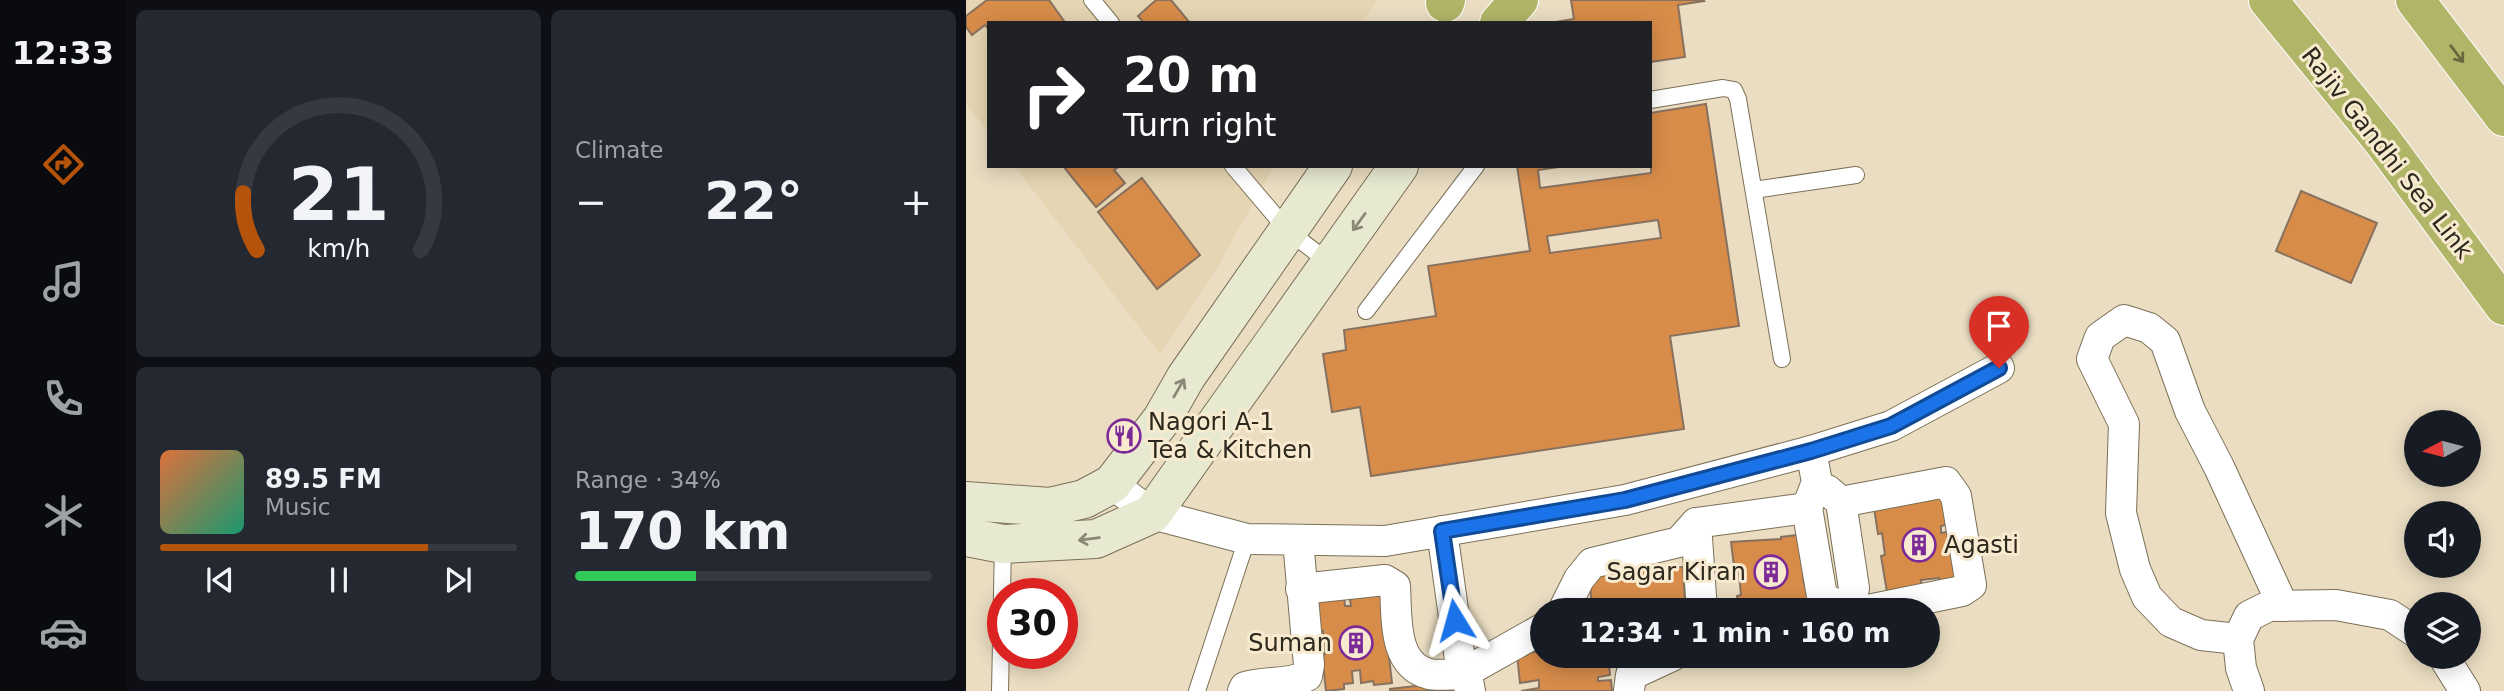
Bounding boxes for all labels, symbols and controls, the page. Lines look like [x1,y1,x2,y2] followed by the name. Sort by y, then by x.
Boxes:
[12,34,114,72] text: 12:33
[2296,42,2478,264] street label: Rajiv Gandhi Sea Link
[2449,45,2464,63] one-way arrow
[1123,47,1259,104] text: 20 m
[1008,49,1099,140] icon: right
[1123,106,1276,144] text: Turn right
[575,137,664,163] text: Climate
[39,140,88,189] icon: directions
[288,152,389,237] text: 21
[704,171,803,231] text: 22°
[575,180,607,224] text: −
[900,180,932,224] text: +
[1352,212,1366,231] one-way arrow
[307,233,370,262] text: km/h
[39,257,88,306] icon: music
[1969,296,2029,368] pin
[1980,307,2018,345] icon: arrive
[39,374,88,423] icon: phone
[1172,379,1186,399] one-way arrow
[1147,408,1312,464] place label: Nagori A-1 Tea & Kitchen
[2404,410,2482,486] north arrow
[2404,410,2481,669] map controls
[1105,417,1143,455] restaurant icon: Nagori A-1 Tea & Kitchen
[265,464,382,494] text: 89.5 FM
[575,467,721,493] text: Range · 34%
[39,491,88,540] icon: climate
[265,494,330,520] text: Music
[575,501,790,561] text: 170 km
[2404,501,2481,578] button: sound
[1900,526,1938,564] building icon: Agasti
[1944,531,2019,559] place label: Agasti
[1078,532,1101,545] one-way arrow
[1752,553,1790,591] building icon: Sagar Kiran
[1606,558,1746,586] place label: Sagar Kiran
[201,561,239,599] icon: previous
[320,561,358,599] icon: pause
[439,561,477,599] icon: next
[987,578,1078,669] speed limit sign: 30
[1418,583,1492,657] position arrow
[2404,592,2481,669] button: layers
[39,608,88,657] icon: car
[1580,618,1890,648] text: 12:34 · 1 min · 160 m
[1337,624,1375,662] building icon: Suman
[1248,629,1332,657] place label: Suman

